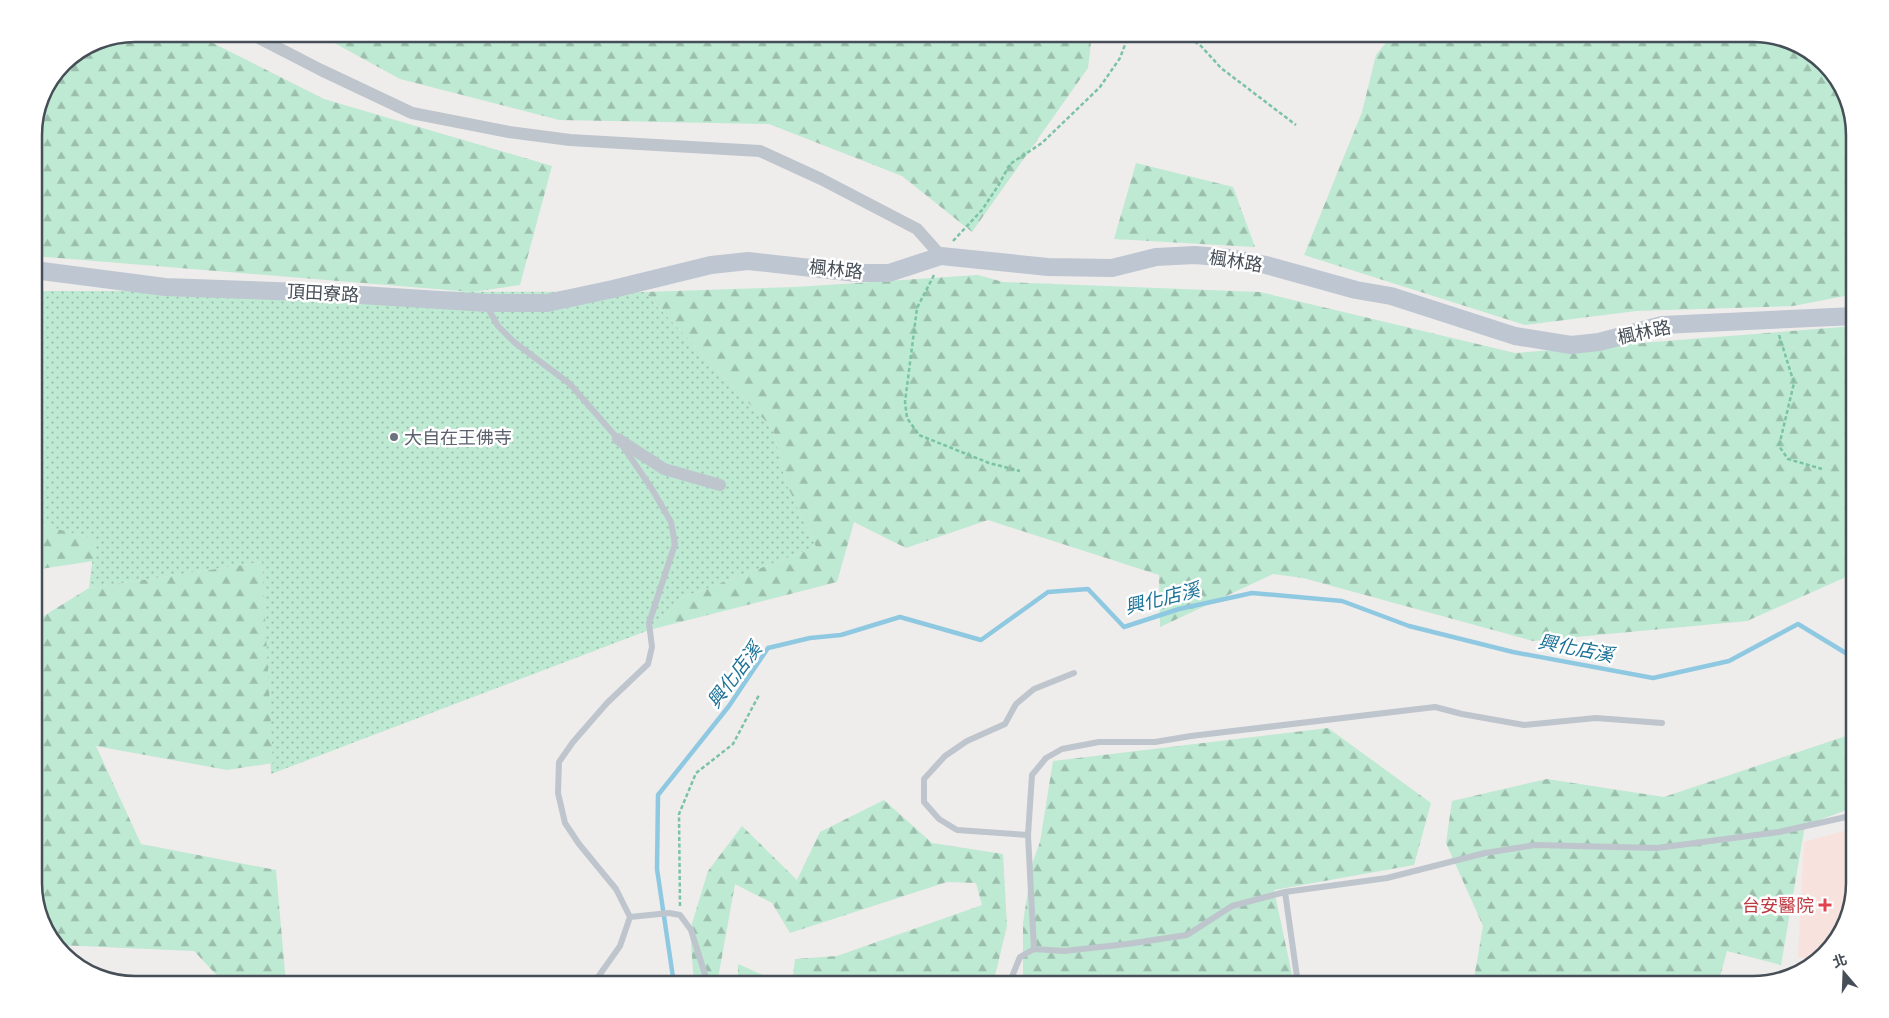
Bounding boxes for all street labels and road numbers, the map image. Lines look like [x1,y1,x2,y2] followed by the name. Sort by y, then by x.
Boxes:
[1208,245,1264,277] street label: 楓林路
[808,255,864,283] street label: 楓林路
[286,280,360,306] street label: 頂田寮路
[1615,315,1673,349] street label: 楓林路

